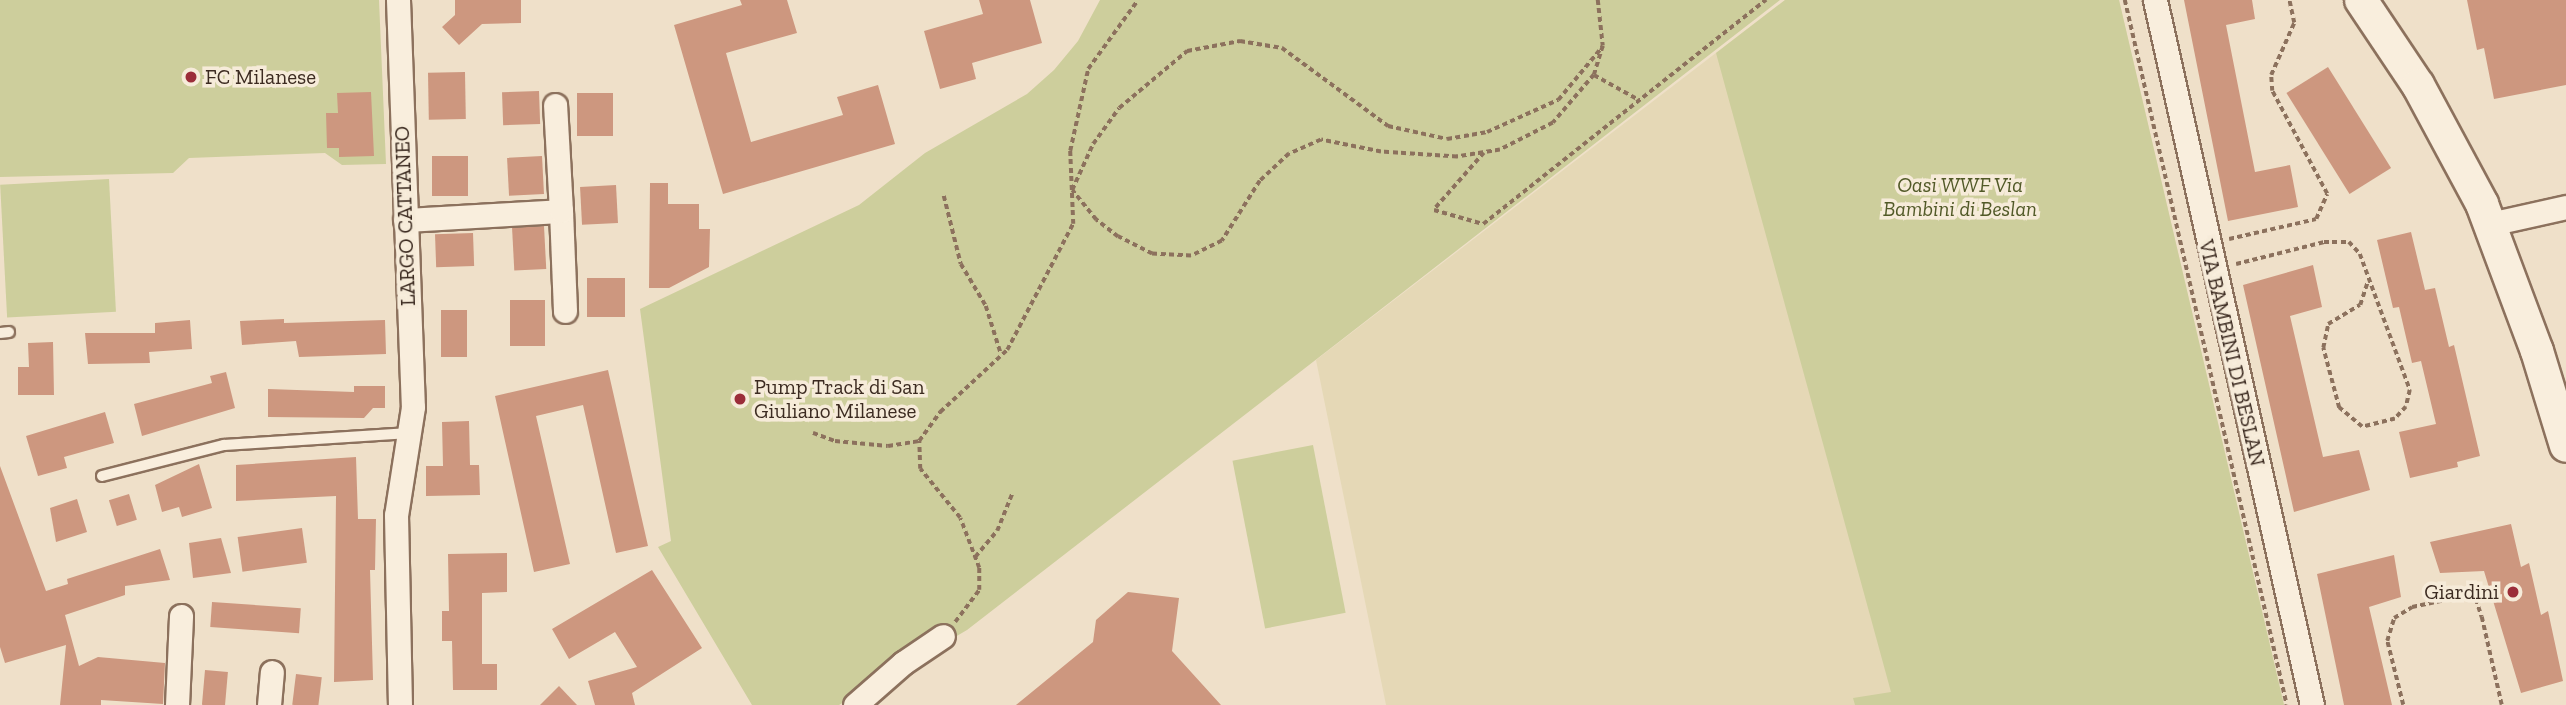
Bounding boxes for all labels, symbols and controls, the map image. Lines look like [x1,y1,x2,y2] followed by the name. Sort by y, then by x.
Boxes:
[205,64,316,90] place label: FC Milanese
[183,69,199,85] marker: FC Milanese
[389,126,421,306] street label: LARGO CATTANEO
[1883,172,2037,222] park label: Oasi WWF Via Bambini di Beslan
[2194,237,2270,469] street label: VIA BAMBINI DI BESLAN
[754,374,925,424] place label: Pump Track di San Giuliano Milanese
[732,391,748,407] marker: Pump Track di San Giuliano Milanese
[2424,579,2499,605] place label: Giardini
[2505,584,2521,600] marker: Giardini

